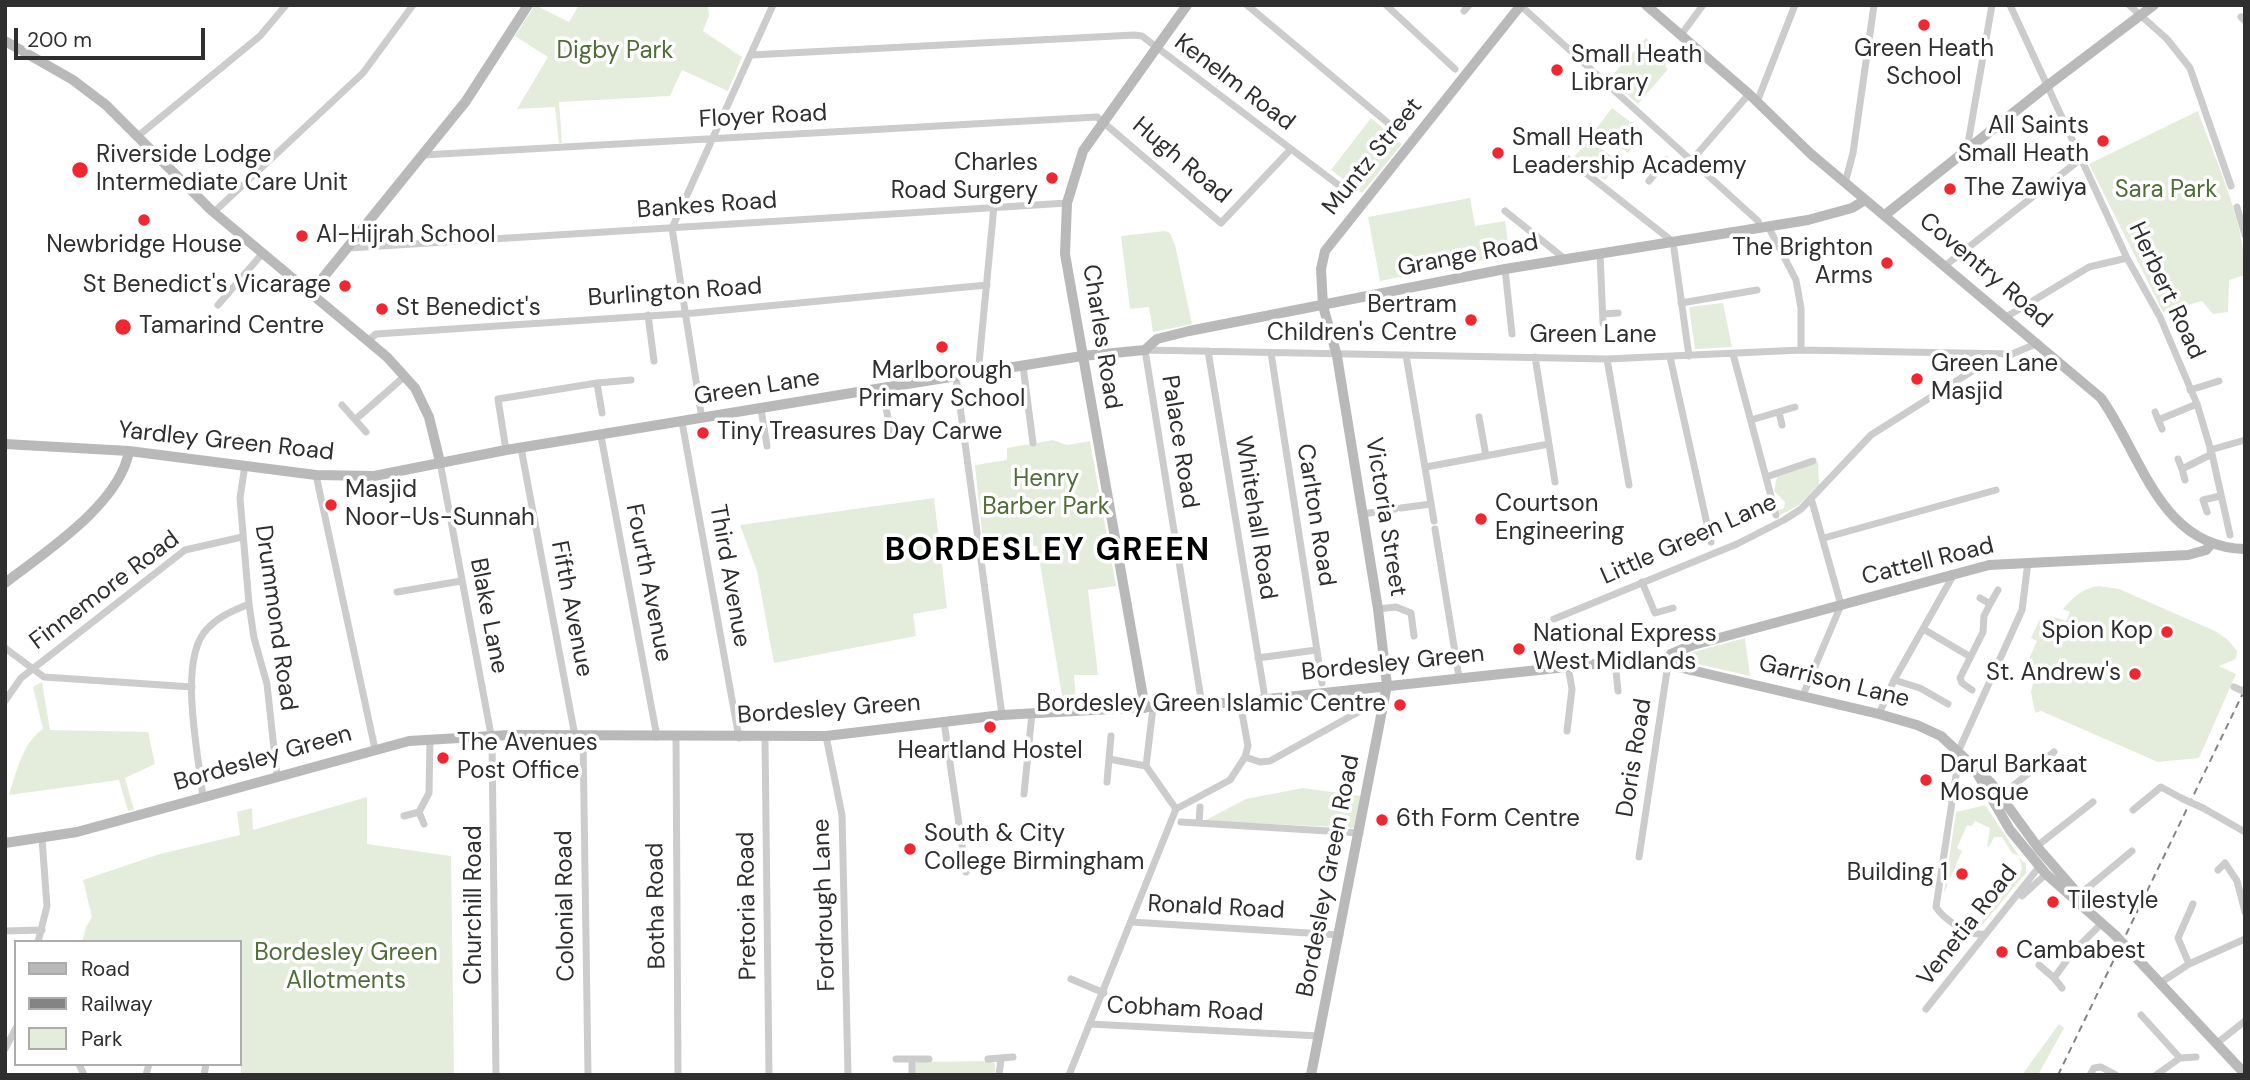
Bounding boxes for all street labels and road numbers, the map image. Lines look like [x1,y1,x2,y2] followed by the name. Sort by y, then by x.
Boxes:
[1168,28,1300,138] street label: Kenelm Road
[1317,93,1429,221] street label: Muntz Street
[698,99,828,135] street label: Floyer Road
[1126,112,1236,210] street label: Hugh Road
[636,187,778,225] street label: Bankes Road
[1913,207,2057,335] street label: Coventry Road
[2122,218,2210,364] street label: Herbert Road
[1395,228,1541,284] street label: Grange Road
[1075,263,1127,411] street label: Charles Road
[587,273,763,313] street label: Burlington Road
[1529,322,1657,350] street label: Green Lane
[692,364,822,412] street label: Green Lane
[1154,373,1204,511] street label: Palace Road
[117,416,335,468] street label: Yardley Green Road
[1228,434,1282,602] street label: Whitehall Road
[1358,435,1412,599] street label: Victoria Street
[1290,442,1340,588] street label: Carlton Road
[1596,488,1782,592] street label: Little Green Lane
[619,502,677,664] street label: Fourth Avenue
[702,502,756,650] street label: Third Avenue
[248,523,302,713] street label: Drummond Road
[25,525,185,657] street label: Finnemore Road
[1859,532,1997,592] street label: Cattell Road
[544,539,598,679] street label: Fifth Avenue
[463,556,513,676] street label: Blake Lane
[1300,640,1486,688] street label: Bordesley Green
[1756,649,1912,715] street label: Garrison Lane
[736,689,922,731] street label: Bordesley Green
[1611,697,1659,819] street label: Doris Road
[171,720,355,798] street label: Bordesley Green
[1291,753,1367,999] street label: Bordesley Green Road
[808,818,842,992] street label: Fordrough Lane
[461,825,489,985] street label: Churchill Road
[550,830,582,982] street label: Colonial Road
[732,831,764,981] street label: Pretoria Road
[641,842,673,970] street label: Botha Road
[1912,860,2024,992] street label: Venetia Road
[1147,890,1285,926] street label: Ronald Road
[1106,992,1264,1028] street label: Cobham Road

